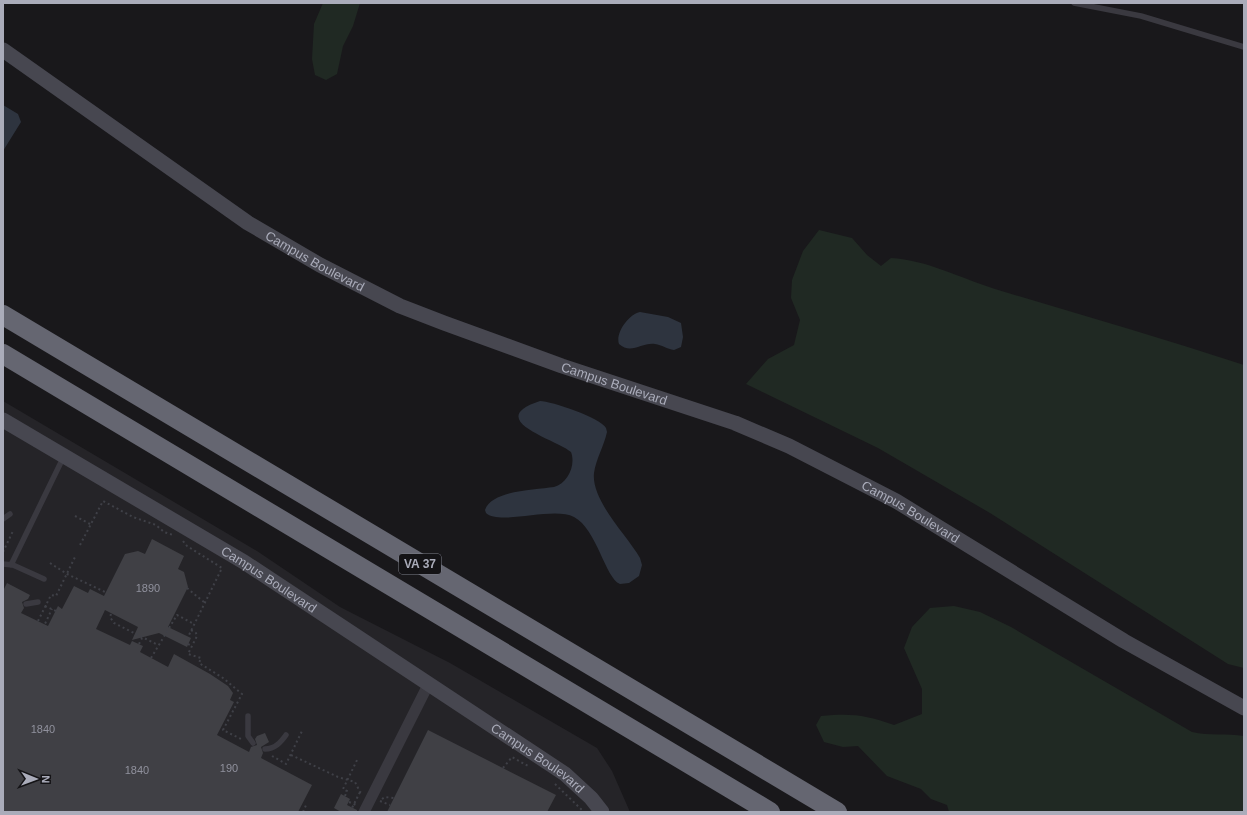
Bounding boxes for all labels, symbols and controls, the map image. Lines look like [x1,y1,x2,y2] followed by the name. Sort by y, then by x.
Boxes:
[263,227,367,294] street label: Campus Boulevard
[559,359,669,408] street label: Campus Boulevard
[859,477,962,546] street label: Campus Boulevard
[219,543,320,615] street label: Campus Boulevard
[399,554,441,574] road number: VA 37
[136,582,160,594] house number: 1890
[488,720,588,796] street label: Campus Boulevard
[31,723,55,735] house number: 1840
[16,759,56,799] north arrow
[220,762,238,774] house number: 190
[125,764,149,776] house number: 1840
[40,775,52,783] text: N

